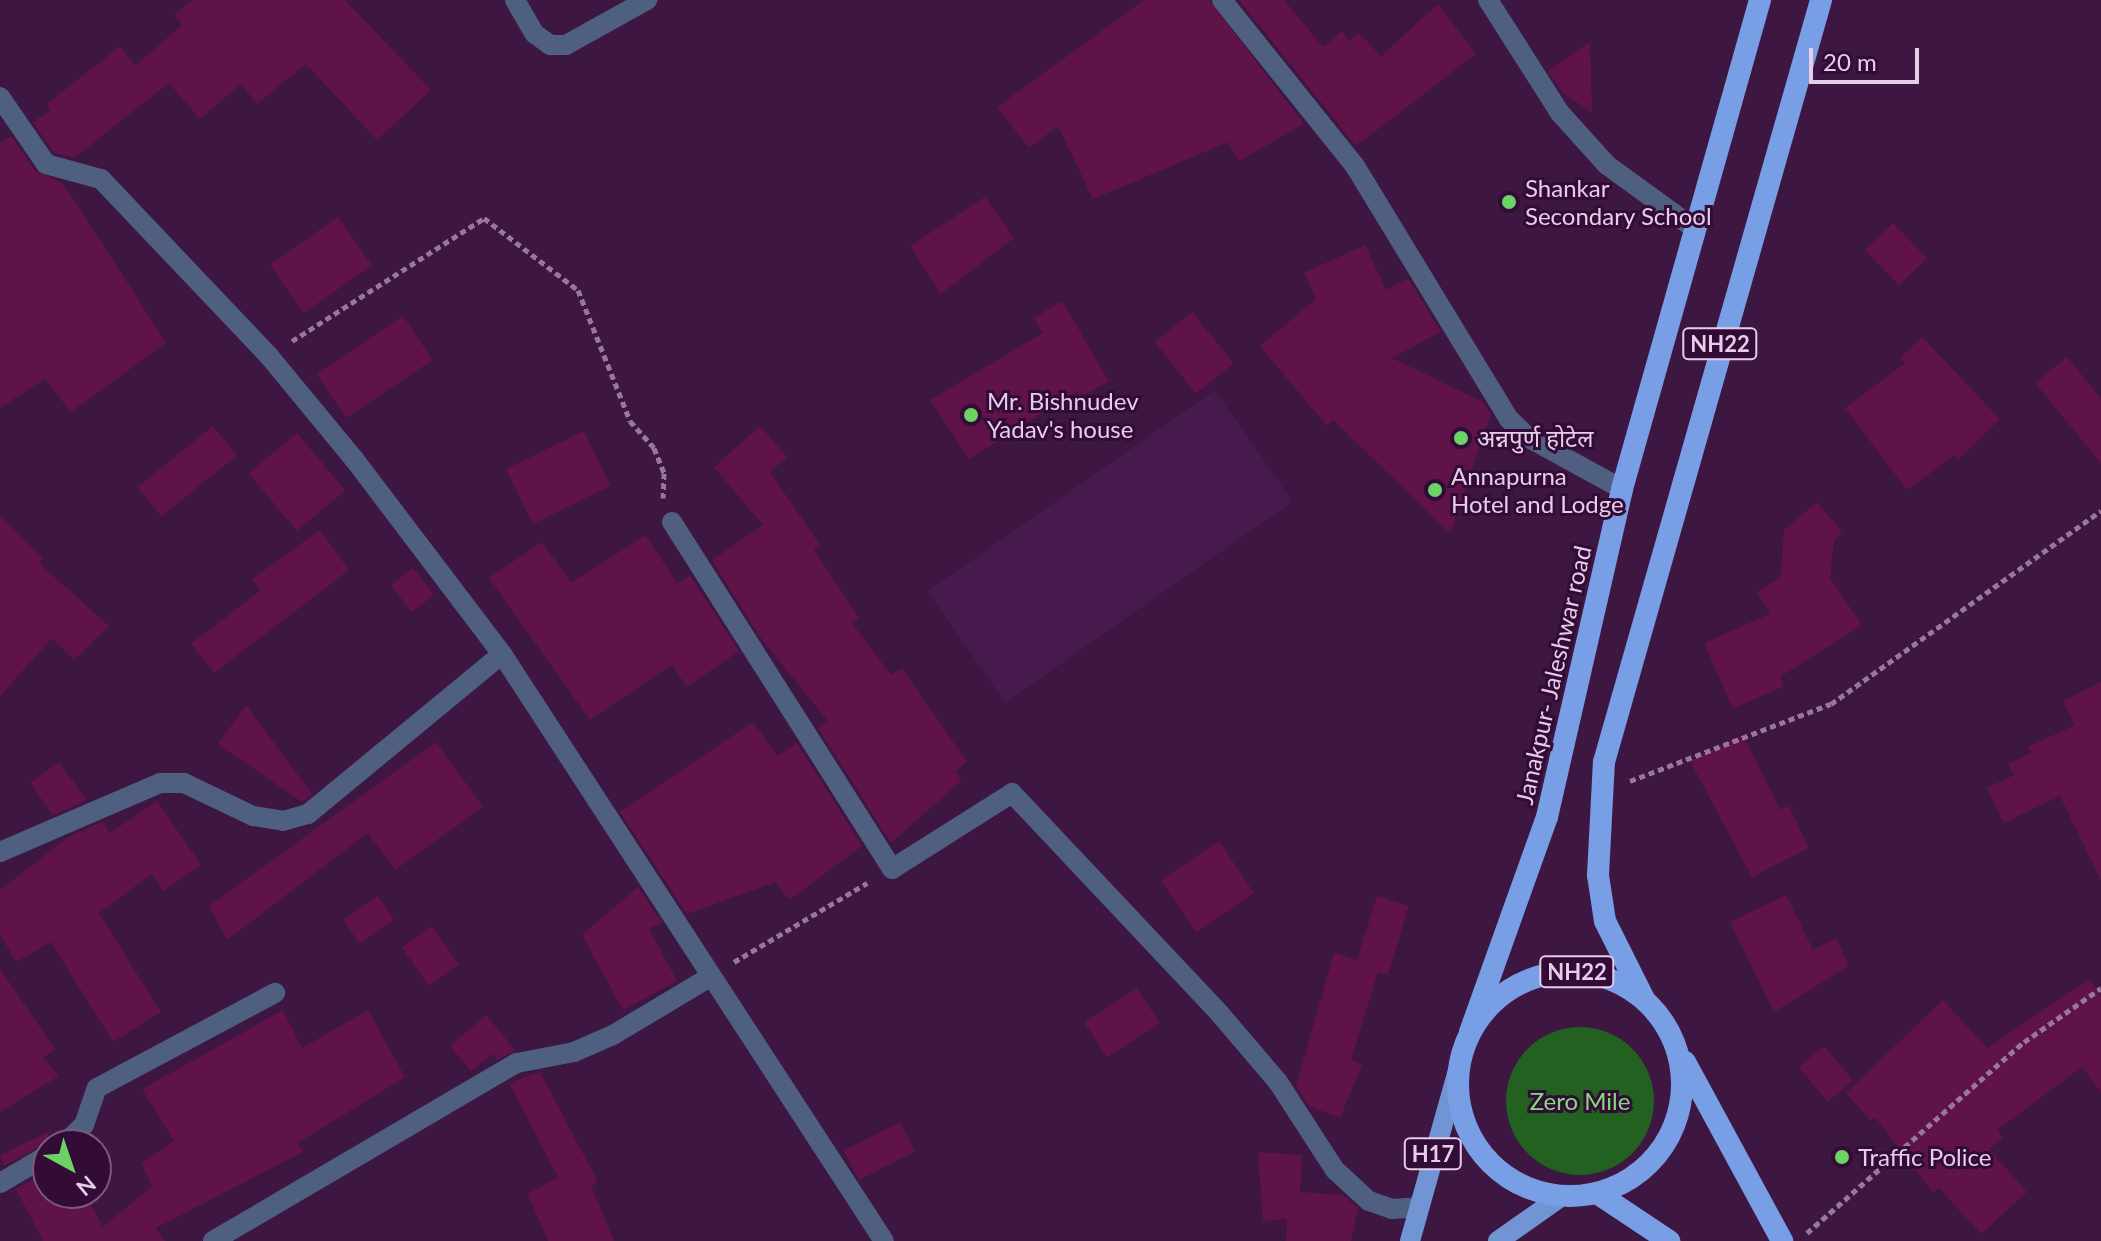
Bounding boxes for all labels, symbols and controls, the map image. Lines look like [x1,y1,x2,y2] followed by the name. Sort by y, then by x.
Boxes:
[1813,32,1923,82] scale bar
[1823,47,1877,76] text: 20 m
[1525,174,1712,230] place label: Shankar Secondary School
[1500,193,1518,211] marker: Shankar Secondary School
[1682,326,1758,362] road number: NH22
[987,387,1139,443] place label: Mr. Bishnudev Yadav's house
[962,406,980,424] marker: Mr. Bishnudev Yadav's house
[1477,424,1593,452] place label: अन्नपुर्ण होटेल
[1452,429,1470,447] marker: अन्नपुर्ण होटेल
[1451,462,1624,518] place label: Annapurna Hotel and Lodge
[1426,481,1444,499] marker: Annapurna Hotel and Lodge
[1509,542,1597,808] street label: Janakpur- Jaleshwar road
[1539,954,1615,990] road number: NH22
[1530,1087,1630,1115] park label: Zero Mile
[32,1129,112,1209] north arrow
[1403,1136,1463,1172] road number: H17
[1858,1143,1991,1171] place label: Traffic Police
[1833,1148,1851,1166] marker: Traffic Police
[71,1170,102,1202] text: N

